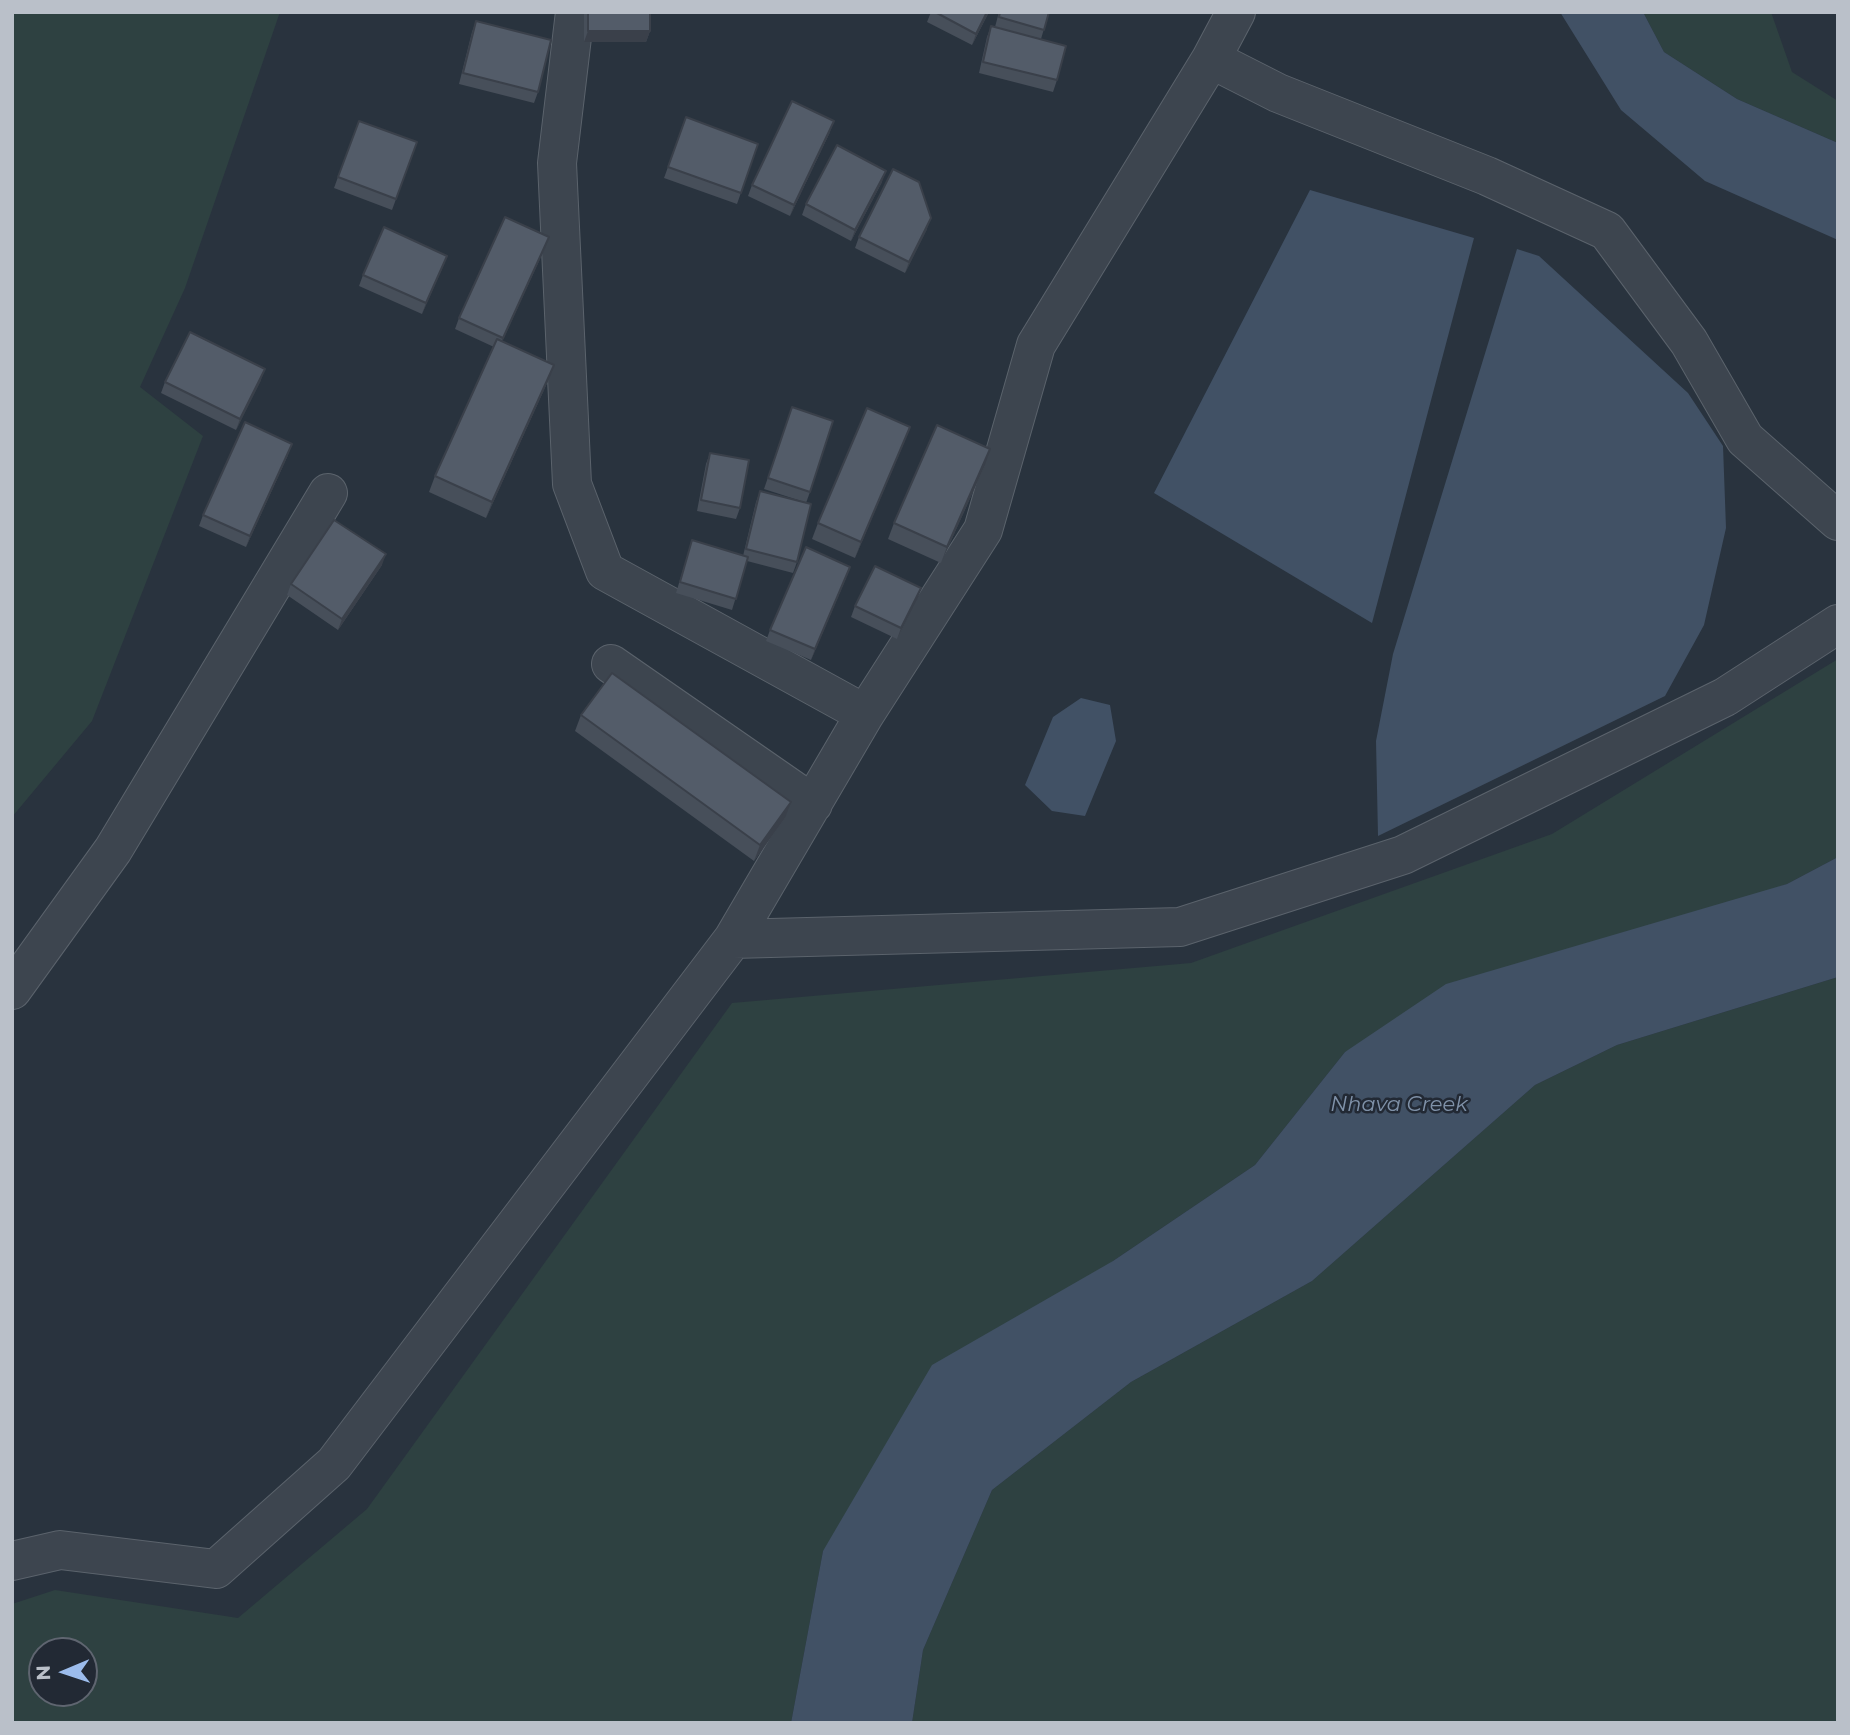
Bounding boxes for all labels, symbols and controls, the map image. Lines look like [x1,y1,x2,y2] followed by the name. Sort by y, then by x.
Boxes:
[1330,1092,1468,1118] water label: Nhava Creek
[28,1637,98,1707] north arrow
[32,1665,55,1681] text: N

